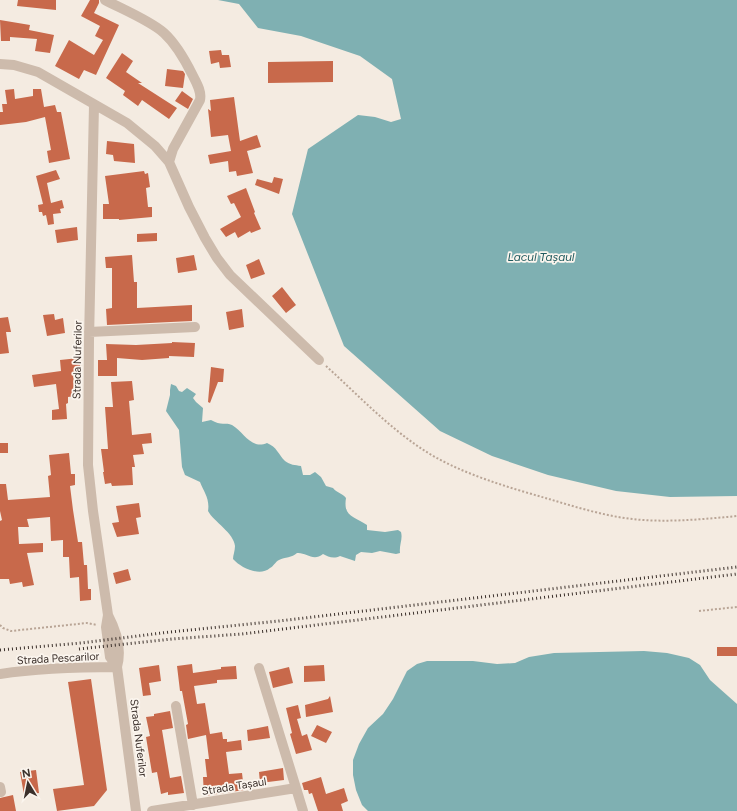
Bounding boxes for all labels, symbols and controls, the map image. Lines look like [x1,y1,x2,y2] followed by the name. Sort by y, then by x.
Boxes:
[507,250,575,264] water label: Lacul Tașaul
[70,320,85,399] street label: Strada Nuferilor
[16,650,100,667] street label: Strada Pescarilor
[127,698,150,778] street label: Strada Nuferilor
[8,763,48,803] north arrow
[21,767,32,781] text: N
[201,775,267,798] street label: Strada Tașaul

